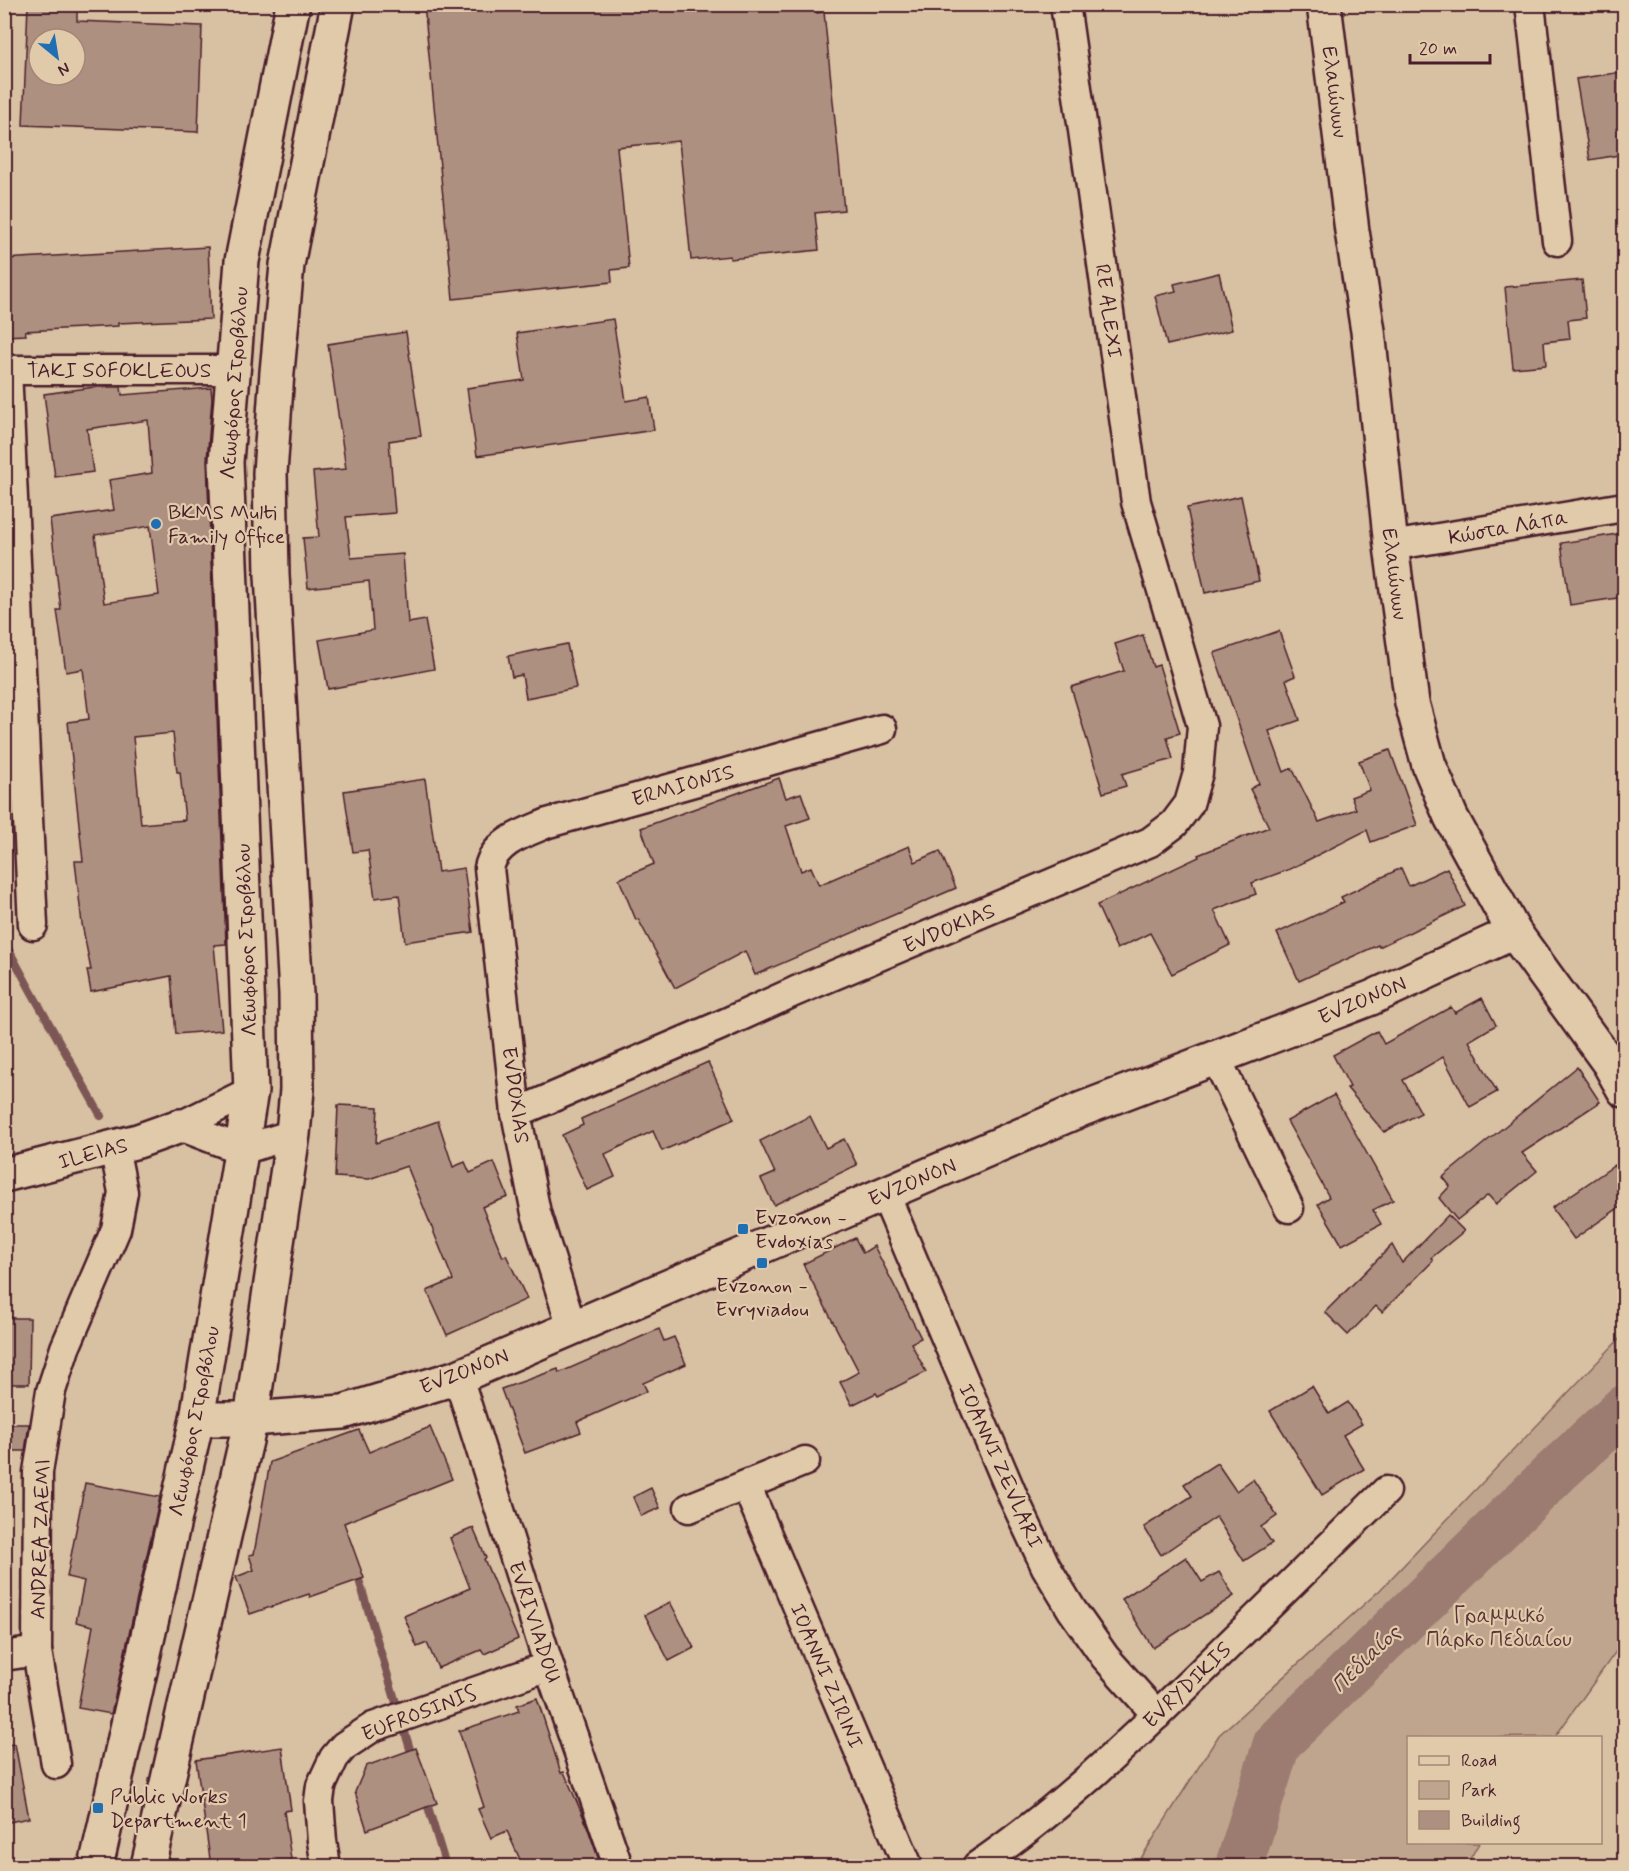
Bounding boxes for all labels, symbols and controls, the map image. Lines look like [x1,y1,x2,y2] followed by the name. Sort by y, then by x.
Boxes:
[27,27,87,87] north arrow
[1410,27,1490,65] scale bar
[1419,37,1457,61] text: 20 m
[1314,45,1354,140] street label: Ελαιώνων
[54,57,74,80] text: N
[1088,262,1128,360] street label: RE ALEXI
[214,286,256,480] street label: Λεωφόρος Στροβόλου
[27,357,211,385] street label: TAKI SOFOKLEOUS
[168,499,285,551] place label: BKMS Multi Family Office
[1446,504,1570,552] street label: Κώστα Λάπα
[149,517,163,531] marker: BKMS Multi Family Office
[1374,527,1414,622] street label: Ελαιώνων
[629,758,738,814] street label: ERMIONIS
[230,843,264,1037] street label: Λεωφόρος Στροβόλου
[899,897,1000,961] street label: EVDOKIAS
[1314,970,1411,1032] street label: EVZONON
[494,1045,536,1145] street label: EVDOXIAS
[56,1131,131,1177] street label: ILEIAS
[864,1152,961,1214] street label: EVZONON
[755,1204,847,1256] place label: Evzonon - Evdoxias
[736,1222,750,1236] marker: Evzonon - Evdoxias
[755,1256,769,1270] marker: Evzonon - Evryviadou
[715,1272,809,1324] place label: Evzonon - Evryviadou
[163,1324,227,1519] street label: Λεωφόρος Στροβόλου
[416,1342,513,1402] street label: EVZONON
[951,1380,1049,1553] street label: IOANNI ZEVLARI
[24,1458,58,1620] street label: ANDREA ZAEMI
[501,1558,567,1687] street label: EVRIVIADOU
[783,1600,869,1753] street label: IOANNI ZIRINI
[1426,1602,1572,1654] park label: Γραμμικό Πάρκο Πεδιαίου
[1326,1619,1408,1699] water label: Πεδιαίος
[1137,1636,1238,1735] street label: EVRYDIKIS
[358,1679,481,1749] street label: EUFROSINIS
[1407,1736,1602,1844] legend
[1461,1749,1497,1773] text: Road
[1461,1779,1497,1803] text: Park
[110,1783,247,1835] place label: Public Works Department 1
[91,1801,105,1815] marker: Public Works Department 1
[1461,1809,1521,1835] text: Building

